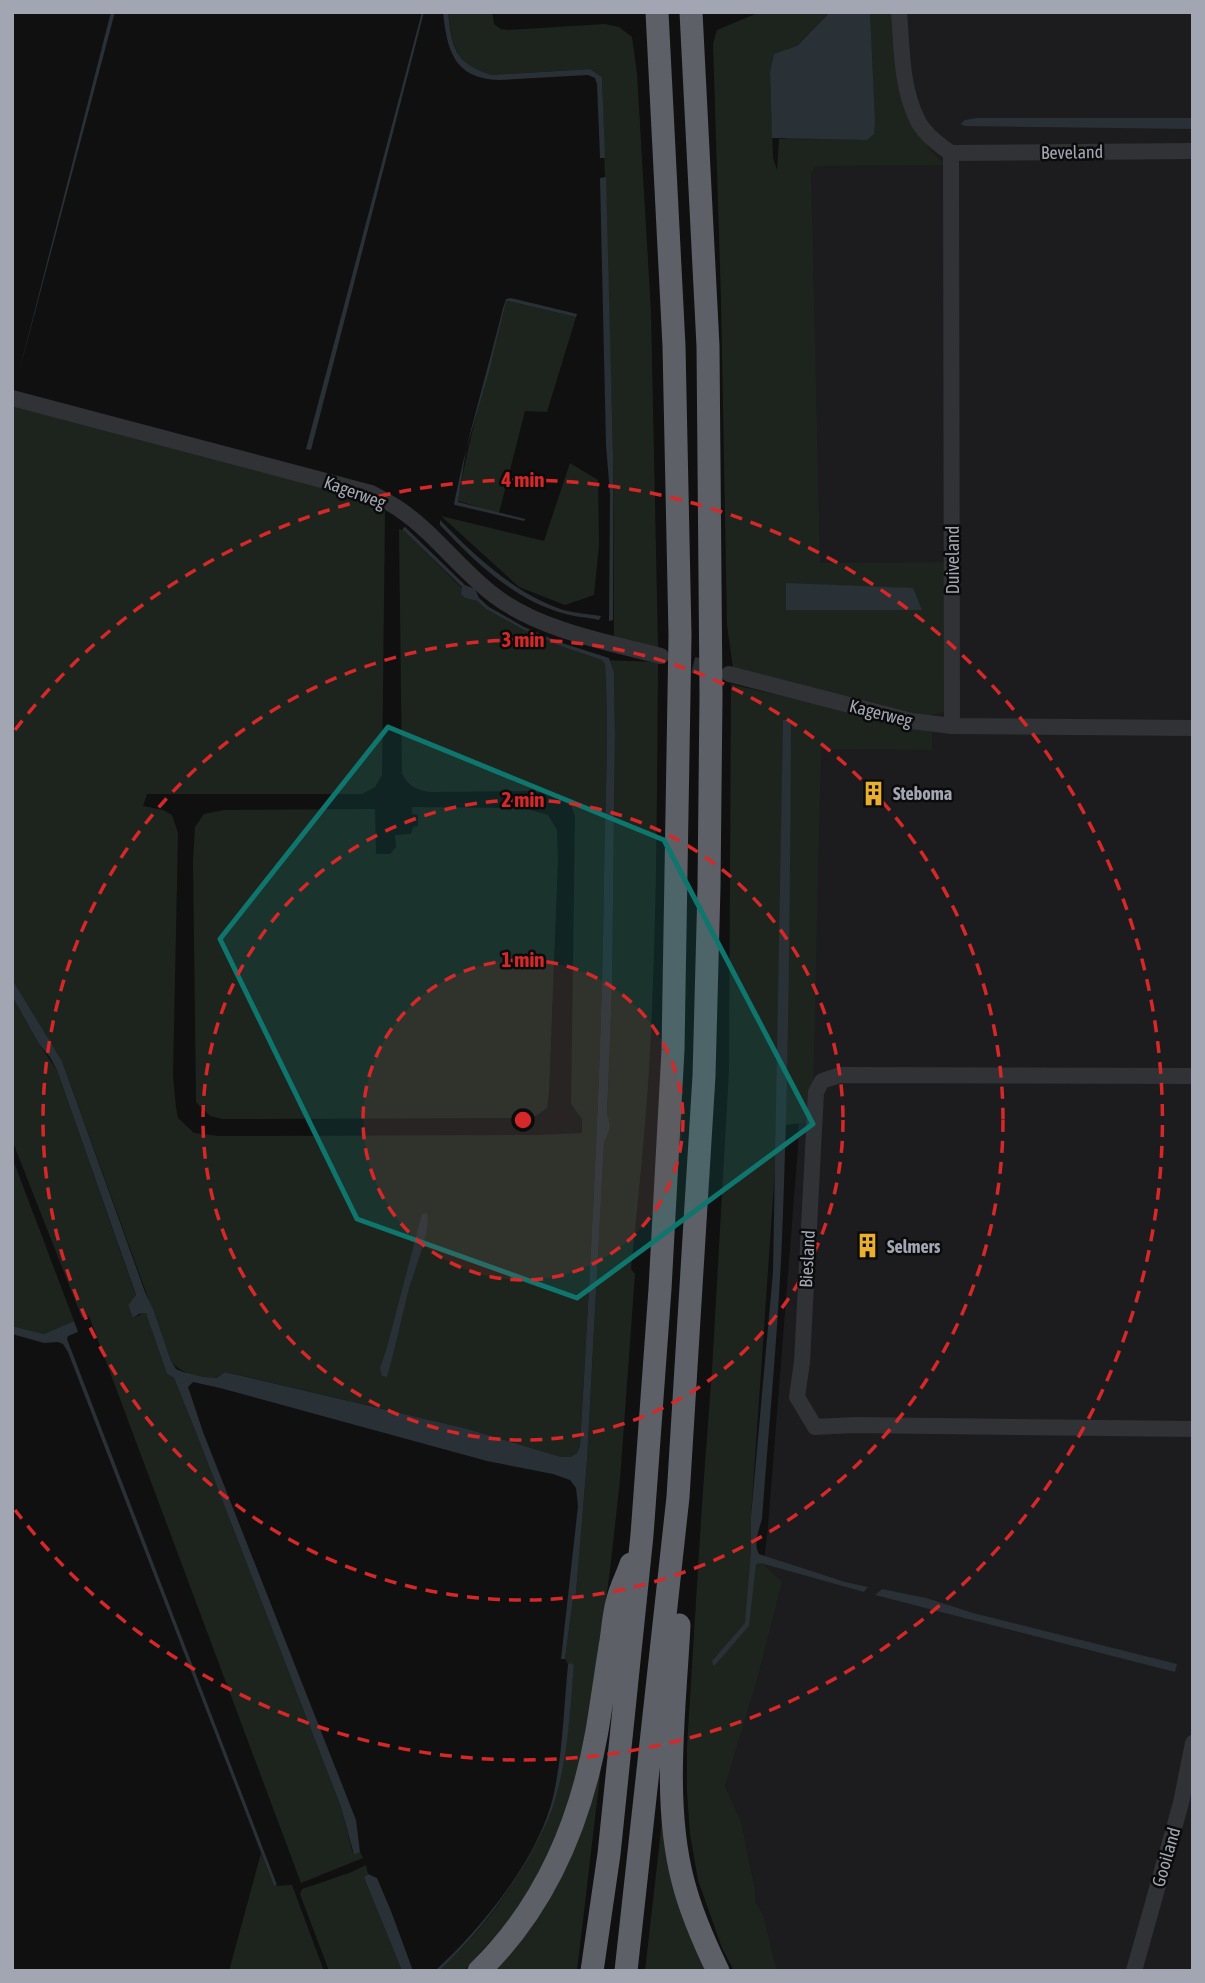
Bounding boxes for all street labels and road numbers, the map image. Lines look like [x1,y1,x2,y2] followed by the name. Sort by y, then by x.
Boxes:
[1041,141,1103,163] street label: Beveland
[321,471,389,513] street label: Kagerweg
[942,526,963,594] street label: Duiveland
[847,695,915,731] street label: Kagerweg
[795,1230,819,1288] street label: Biesland
[1147,1825,1185,1889] street label: Gooiland

